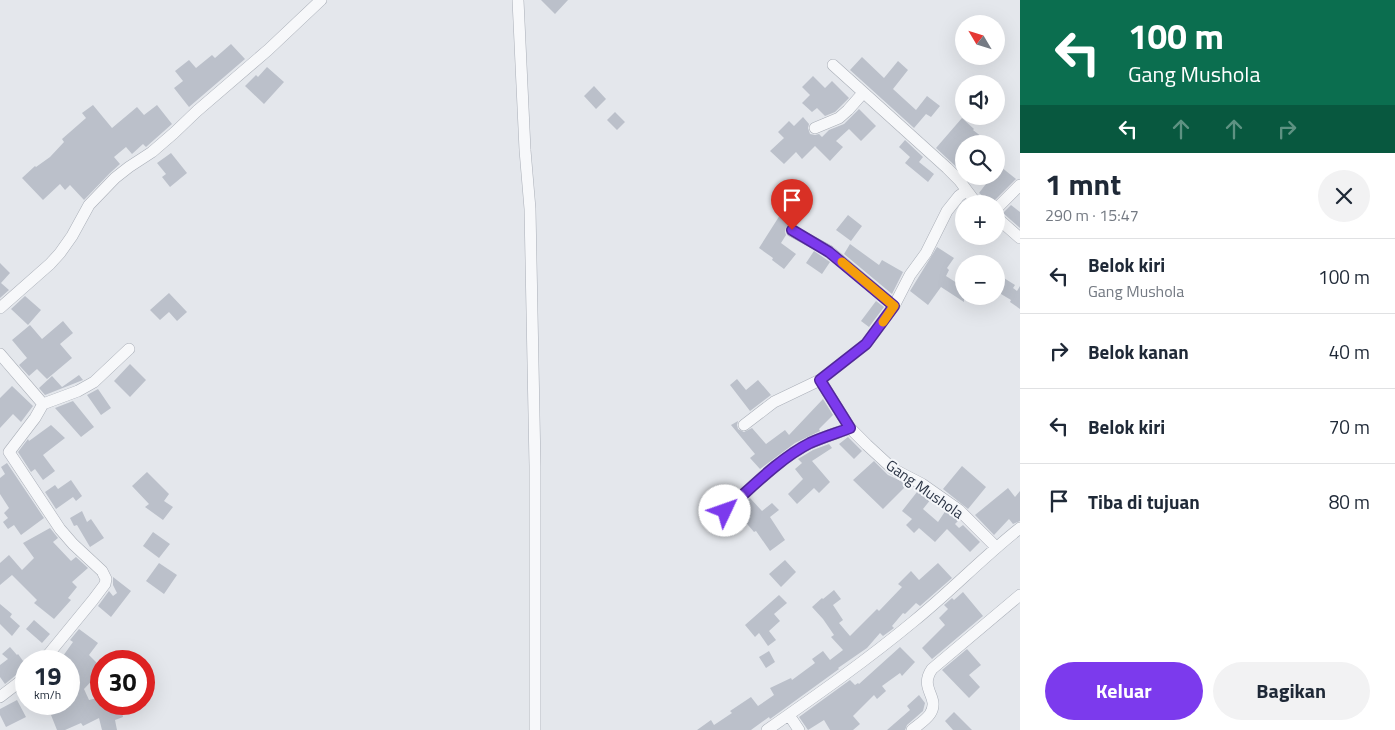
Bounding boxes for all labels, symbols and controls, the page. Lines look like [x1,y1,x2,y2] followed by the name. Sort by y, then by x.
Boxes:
[1128,9,1224,63] text: 100 m
[955,15,1005,65] north arrow
[955,15,1005,305] map controls
[1045,20,1110,85] icon: left
[1128,57,1260,91] text: Gang Mushola
[955,75,1005,125] button: sound
[1114,115,1142,143] icon: left
[1167,115,1195,143] icon: ahead
[1220,115,1248,143] icon: ahead
[1273,115,1301,143] icon: right
[955,135,1005,185] button: search
[1045,161,1121,207] text: 1 mnt
[1318,170,1370,222] button: close
[771,179,813,230] pin
[778,186,806,214] icon: arrive
[955,195,1005,245] button: +
[1045,203,1139,227] text: 290 m · 15:47
[1088,250,1165,279] text: Belok kiri
[955,255,1005,305] button: −
[1045,262,1073,290] icon: left
[1318,262,1370,291] text: 100 m
[1088,279,1184,303] text: Gang Mushola
[1045,337,1073,365] icon: right
[1088,337,1189,366] text: Belok kanan
[1329,337,1370,366] text: 40 m
[1045,412,1073,440] icon: left
[1088,412,1165,441] text: Belok kiri
[1329,412,1370,441] text: 70 m
[881,454,969,525] street label: Gang Mushola
[698,484,750,536] position arrow
[1045,487,1073,515] icon: arrive
[1088,487,1200,516] text: Tiba di tujuan
[1329,487,1370,516] text: 80 m
[90,650,155,715] speed limit sign: 30
[33,657,62,695] text: 19
[1045,662,1203,720] button: Keluar
[1213,662,1370,720] button: Bagikan
[34,685,61,704] text: km/h

